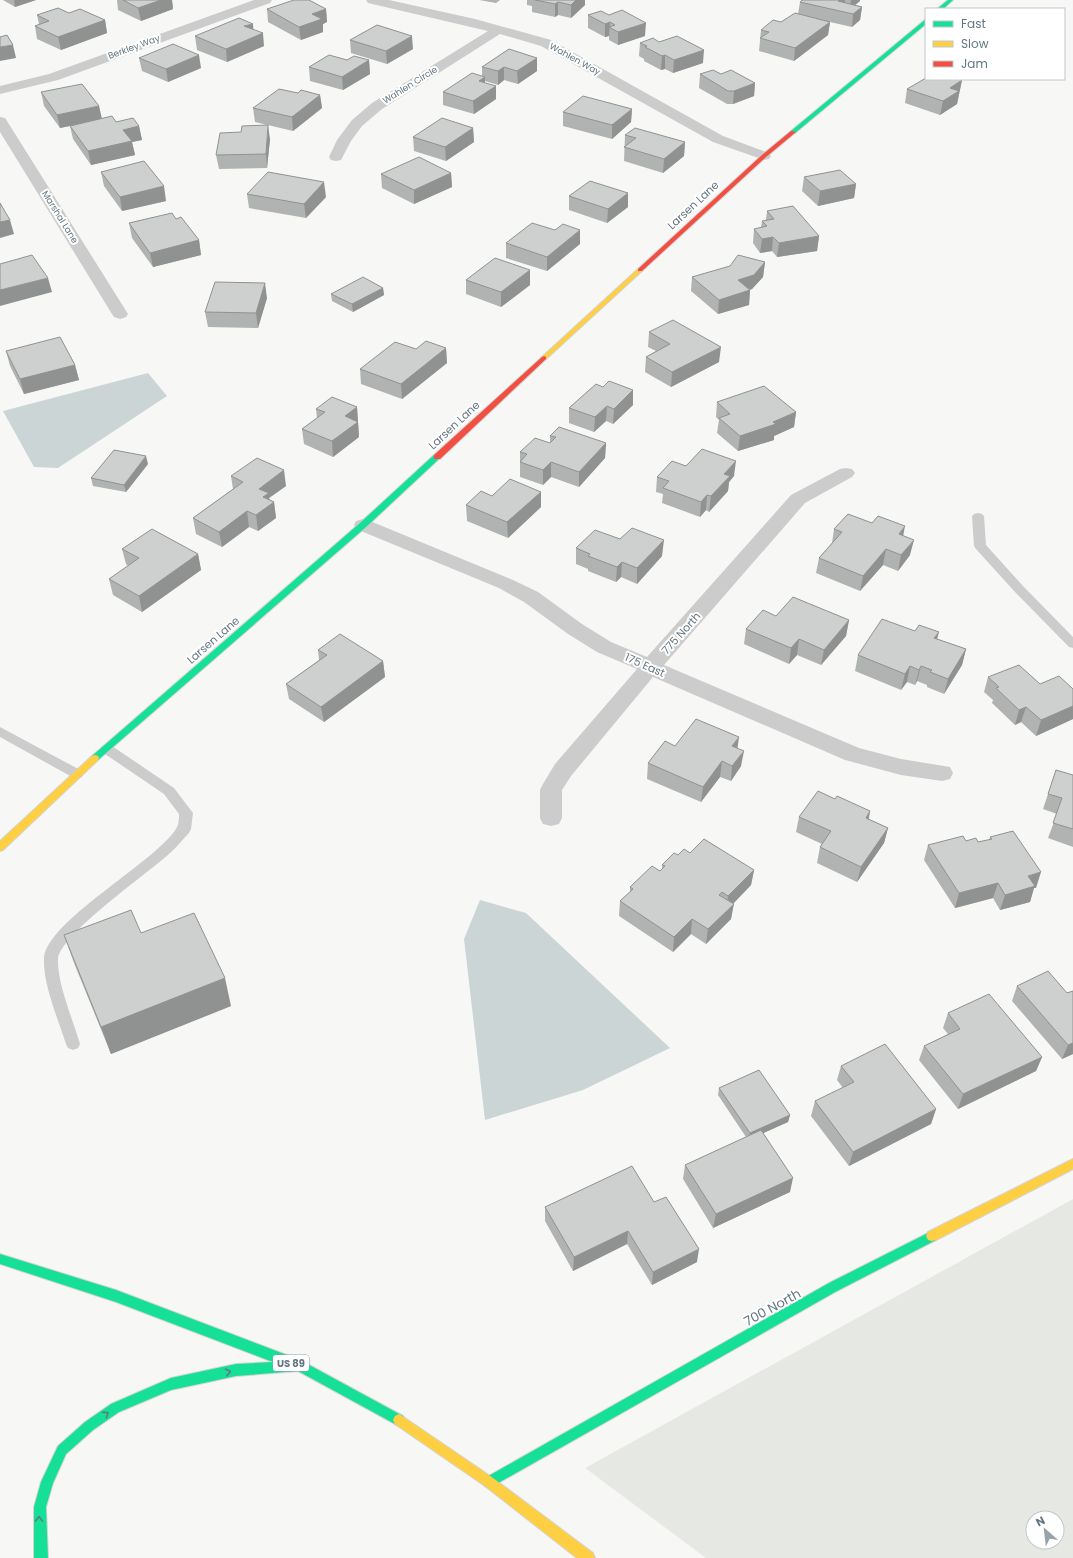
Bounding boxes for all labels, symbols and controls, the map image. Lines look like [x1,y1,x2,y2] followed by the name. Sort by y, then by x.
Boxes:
[925,8,1065,80] legend
[961,15,986,32] text: Fast
[106,32,162,62] street label: Berkley Way
[961,35,989,52] text: Slow
[547,40,603,78] street label: Wahlen Way
[961,55,988,72] text: Jam
[380,63,440,107] street label: Wahlen Circle
[664,177,722,233] street label: Larsen Lane
[39,189,81,246] street label: Marshal Lane
[425,397,483,453] street label: Larsen Lane
[658,608,704,658] street label: 775 North
[183,613,243,667] street label: Larsen Lane
[622,649,668,681] street label: 175 East
[740,1284,804,1331] street label: 700 North
[273,1355,309,1371] road number: US 89
[224,1368,231,1377] one-way arrow
[102,1411,109,1419] one-way arrow
[1025,1510,1065,1550] north arrow
[1033,1512,1048,1530] text: N
[35,1516,43,1522] one-way arrow

